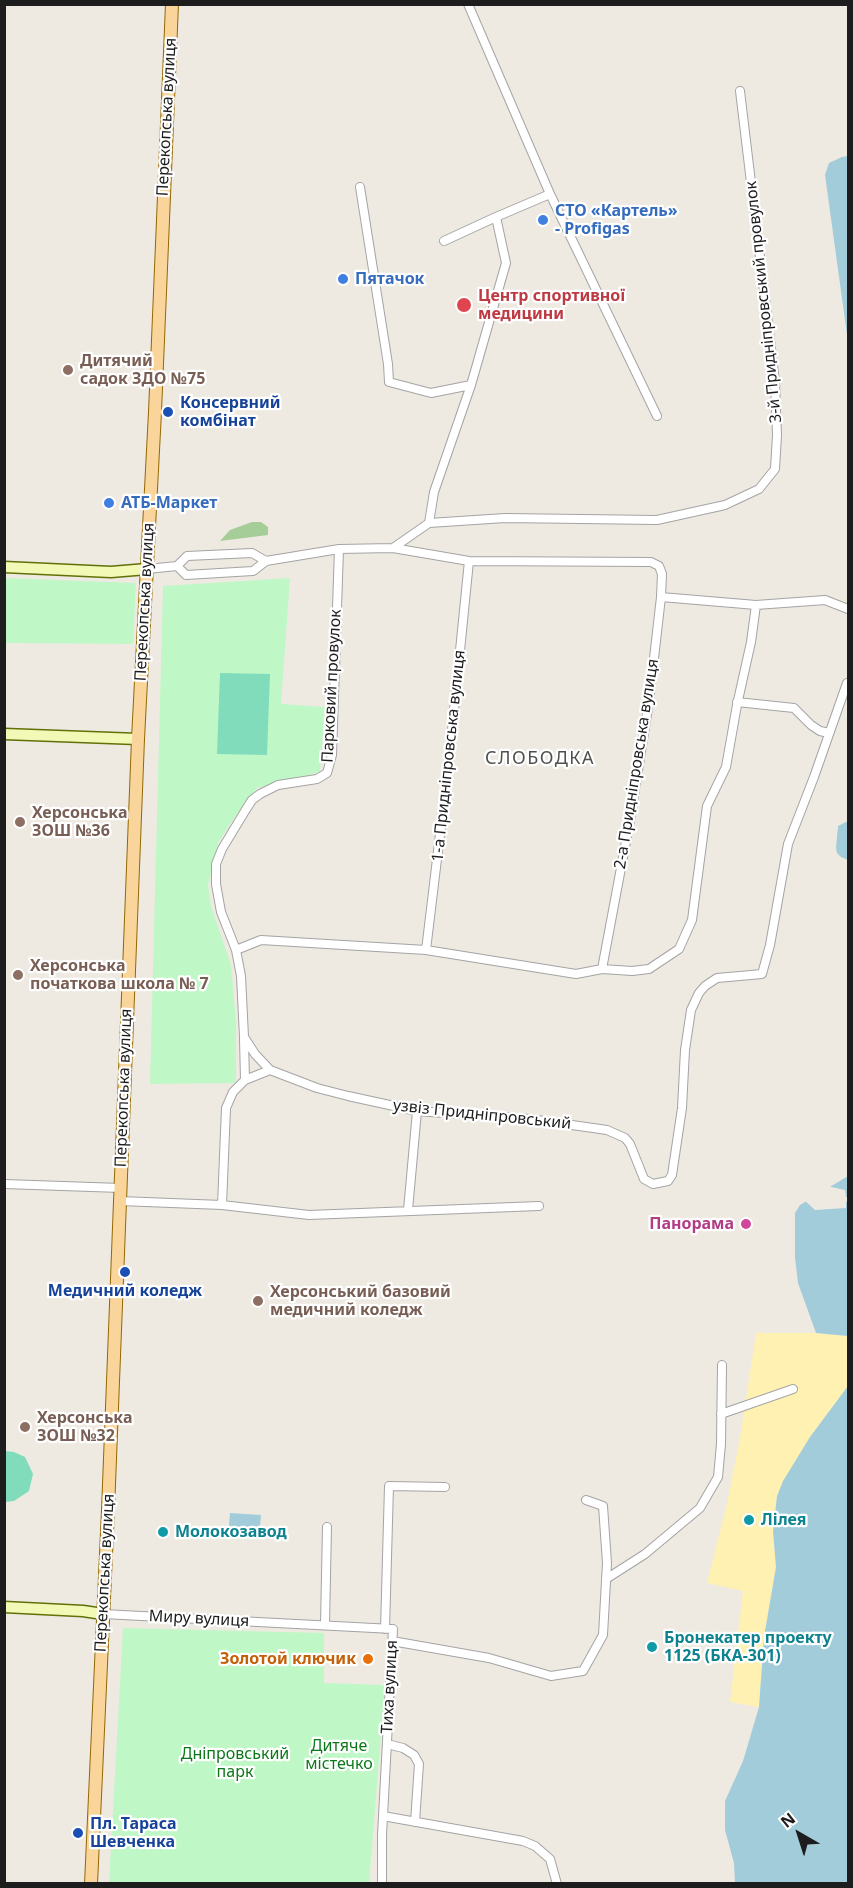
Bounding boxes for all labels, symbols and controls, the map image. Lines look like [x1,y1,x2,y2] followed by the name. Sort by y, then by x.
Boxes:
[153,37,181,197] street label: Перекопська вулиця
[742,180,786,424] street label: 3-й Придніпровський провулок
[555,201,678,239] place label: СТО «Картель» - Profigas
[536,213,550,227] marker: СТО «Картель» - Profigas
[355,269,424,289] place label: Пятачок
[336,272,350,286] marker: Пятачок
[478,286,625,324] place label: Центр спортивної медицини
[455,296,473,314] marker: Центр спортивної медицини
[80,351,205,389] place label: Дитячий садок ЗДО №75
[61,363,75,377] marker: Дитячий садок ЗДО №75
[180,393,281,431] place label: Консервний комбінат
[161,405,175,419] marker: Консервний комбінат
[121,493,217,513] place label: АТБ-Маркет
[102,496,116,510] marker: АТБ-Маркет
[131,522,159,682] street label: Перекопська вулиця
[318,609,346,763] street label: Парковий провулок
[428,649,470,863] street label: 1-а Придніпровська вулиця
[611,657,663,871] street label: 2-а Придніпровська вулиця
[485,748,595,770] district label: СЛОБОДКА
[32,803,127,841] place label: Херсонська ЗОШ №36
[13,815,27,829] marker: Херсонська ЗОШ №36
[30,956,209,994] place label: Херсонська початкова школа № 7
[11,968,25,982] marker: Херсонська початкова школа № 7
[112,1008,136,1168] street label: Перекопська вулиця
[392,1096,572,1134] street label: узвіз Придніпровський
[649,1214,734,1234] place label: Панорама
[739,1217,753,1231] marker: Панорама
[118,1265,132,1279] marker: Медичний коледж
[48,1281,202,1301] place label: Медичний коледж
[270,1282,451,1320] place label: Херсонський базовий медичний коледж
[251,1294,265,1308] marker: Херсонський базовий медичний коледж
[37,1408,132,1446] place label: Херсонська ЗОШ №32
[18,1420,32,1434] marker: Херсонська ЗОШ №32
[91,1493,119,1653] street label: Перекопська вулиця
[761,1510,806,1530] place label: Лілея
[742,1513,756,1527] marker: Лілея
[175,1522,287,1542] place label: Молокозавод
[156,1525,170,1539] marker: Молокозавод
[148,1607,250,1631] street label: Миру вулиця
[664,1628,832,1666] place label: Бронекатер проекту 1125 (БКА-301)
[378,1640,402,1734] street label: Тиха вулиця
[645,1640,659,1654] marker: Бронекатер проекту 1125 (БКА-301)
[220,1649,356,1669] place label: Золотой ключик
[361,1652,375,1666] marker: Золотой ключик
[305,1736,373,1774] park label: Дитяче містечко
[181,1744,289,1782] park label: Дніпровський парк
[769,1804,829,1864] north arrow
[776,1807,800,1833] text: N
[90,1814,177,1852] place label: Пл. Тараса Шевченка
[71,1826,85,1840] marker: Пл. Тараса Шевченка

